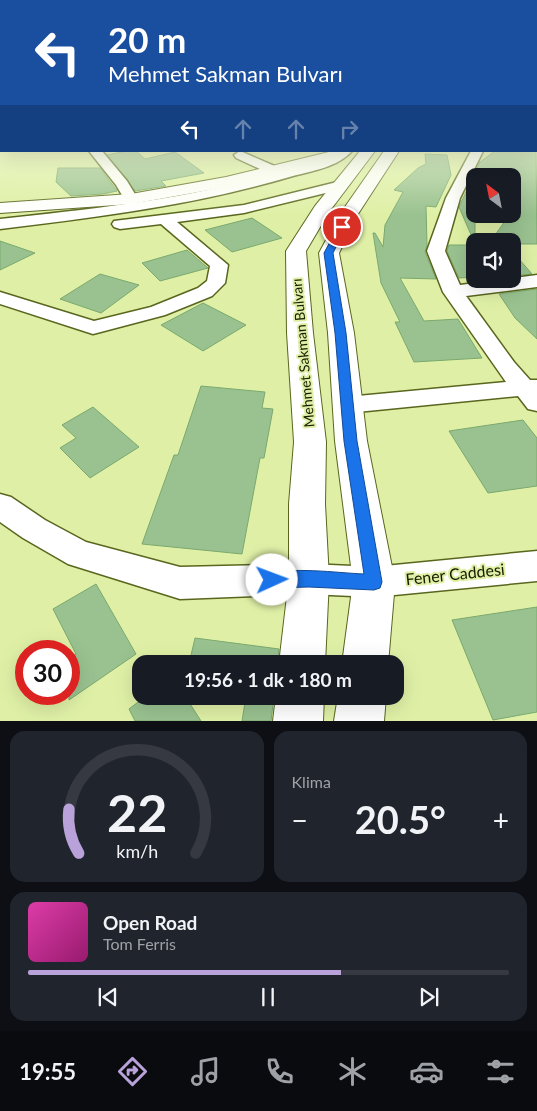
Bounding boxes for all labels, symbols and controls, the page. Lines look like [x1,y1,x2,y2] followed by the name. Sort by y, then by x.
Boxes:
[108,18,186,60] text: 20 m
[25,20,90,85] icon: left
[108,60,343,87] text: Mehmet Sakman Bulvarı
[176,115,204,143] icon: left
[229,115,257,143] icon: ahead
[282,115,310,143] icon: ahead
[335,115,363,143] icon: right
[466,168,521,222] north arrow
[466,168,521,288] map controls
[321,206,363,248] pin
[328,213,356,241] icon: arrive
[466,233,521,288] button: sound
[288,278,317,428] street label: Mehmet Sakman Bulvarı
[245,553,297,605] position arrow
[404,559,505,588] street label: Fener Caddesi
[15,640,80,705] speed limit sign: 30
[184,668,352,691] text: 19:56 · 1 dk · 180 m
[292,772,331,791] text: Klima
[107,781,167,843] text: 22
[355,796,446,842] text: 20.5°
[292,803,308,837] text: −
[493,803,509,837] text: +
[116,840,158,862] text: km/h
[103,911,197,934] text: Open Road
[103,934,176,953] text: Tom Ferris
[94,983,122,1011] icon: previous
[254,983,282,1011] icon: pause
[415,983,443,1011] icon: next
[115,1054,150,1089] icon: directions
[188,1054,223,1089] icon: music
[262,1054,297,1089] icon: phone
[335,1054,370,1089] icon: climate
[409,1054,444,1089] icon: car
[483,1054,518,1089] icon: filters
[19,1058,76,1085] text: 19:55

